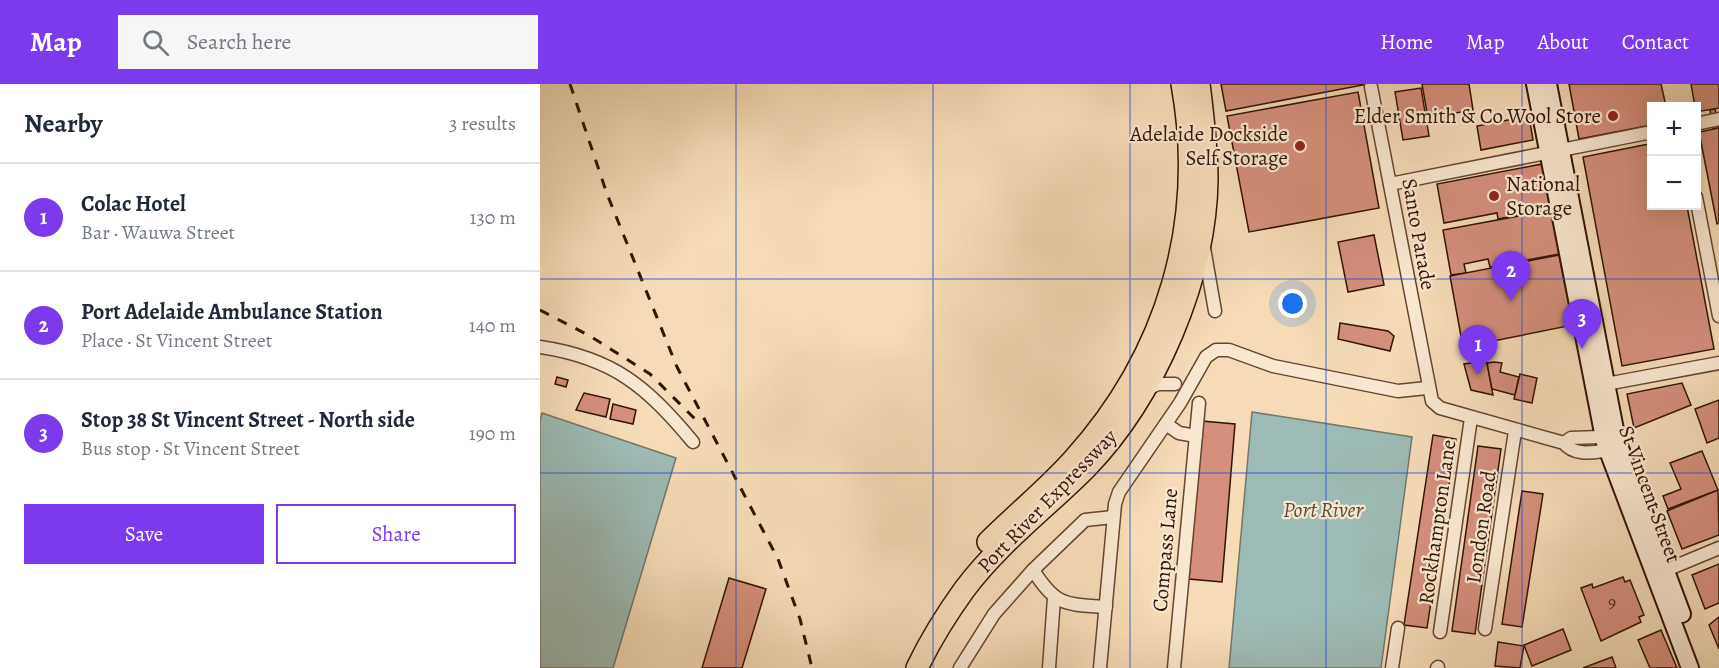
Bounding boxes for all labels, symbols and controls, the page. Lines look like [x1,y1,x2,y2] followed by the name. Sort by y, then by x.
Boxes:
[118,15,538,69] search box
[30,23,82,61] text: Map
[139,26,172,59] icon: search
[187,27,291,57] text: Search here
[1380,28,1433,56] text: Home
[1466,28,1504,56] text: Map
[1537,28,1589,56] text: About
[1622,28,1689,56] text: Contact
[1354,102,1601,130] place label: Elder Smith & Co Wool Store
[1647,102,1701,210] map controls
[1647,102,1701,156] button: +
[24,106,103,141] text: Nearby
[1606,109,1620,123] marker: Elder Smith & Co Wool Store
[449,110,516,137] text: 3 results
[1129,120,1288,172] place label: Adelaide Dockside Self Storage
[1293,139,1307,153] marker: Adelaide Dockside Self Storage
[1647,156,1701,210] button: −
[1506,170,1580,222] place label: National Storage
[1395,176,1443,292] street label: Santo Parade
[81,189,186,219] text: Colac Hotel
[1487,189,1501,203] marker: National Storage
[40,204,47,231] text: 1
[470,204,516,231] text: 130 m
[81,219,235,246] text: Bar · Wauwa Street
[1492,252,1530,301] pin: 2
[1278,289,1307,318] your location
[81,297,383,327] text: Port Adelaide Ambulance Station
[1562,300,1602,349] pin: 3
[39,312,48,339] text: 2
[469,312,516,339] text: 140 m
[1458,326,1498,375] pin: 1
[81,327,272,354] text: Place · St Vincent Street
[81,405,415,435] text: Stop 38 St Vincent Street - North side
[39,420,48,447] text: 3
[469,420,516,447] text: 190 m
[971,422,1124,579] street label: Port River Expressway
[1612,422,1688,566] street label: St Vincent Street
[81,435,300,462] text: Bus stop · St Vincent Street
[1412,438,1462,606] street label: Rockhampton Lane
[1459,468,1503,585] street label: London Road
[1146,487,1184,613] street label: Compass Lane
[1283,495,1364,525] water label: Port River
[24,504,264,564] button: Save
[276,504,516,564] button: Share
[1608,590,1616,614] house number: 9

